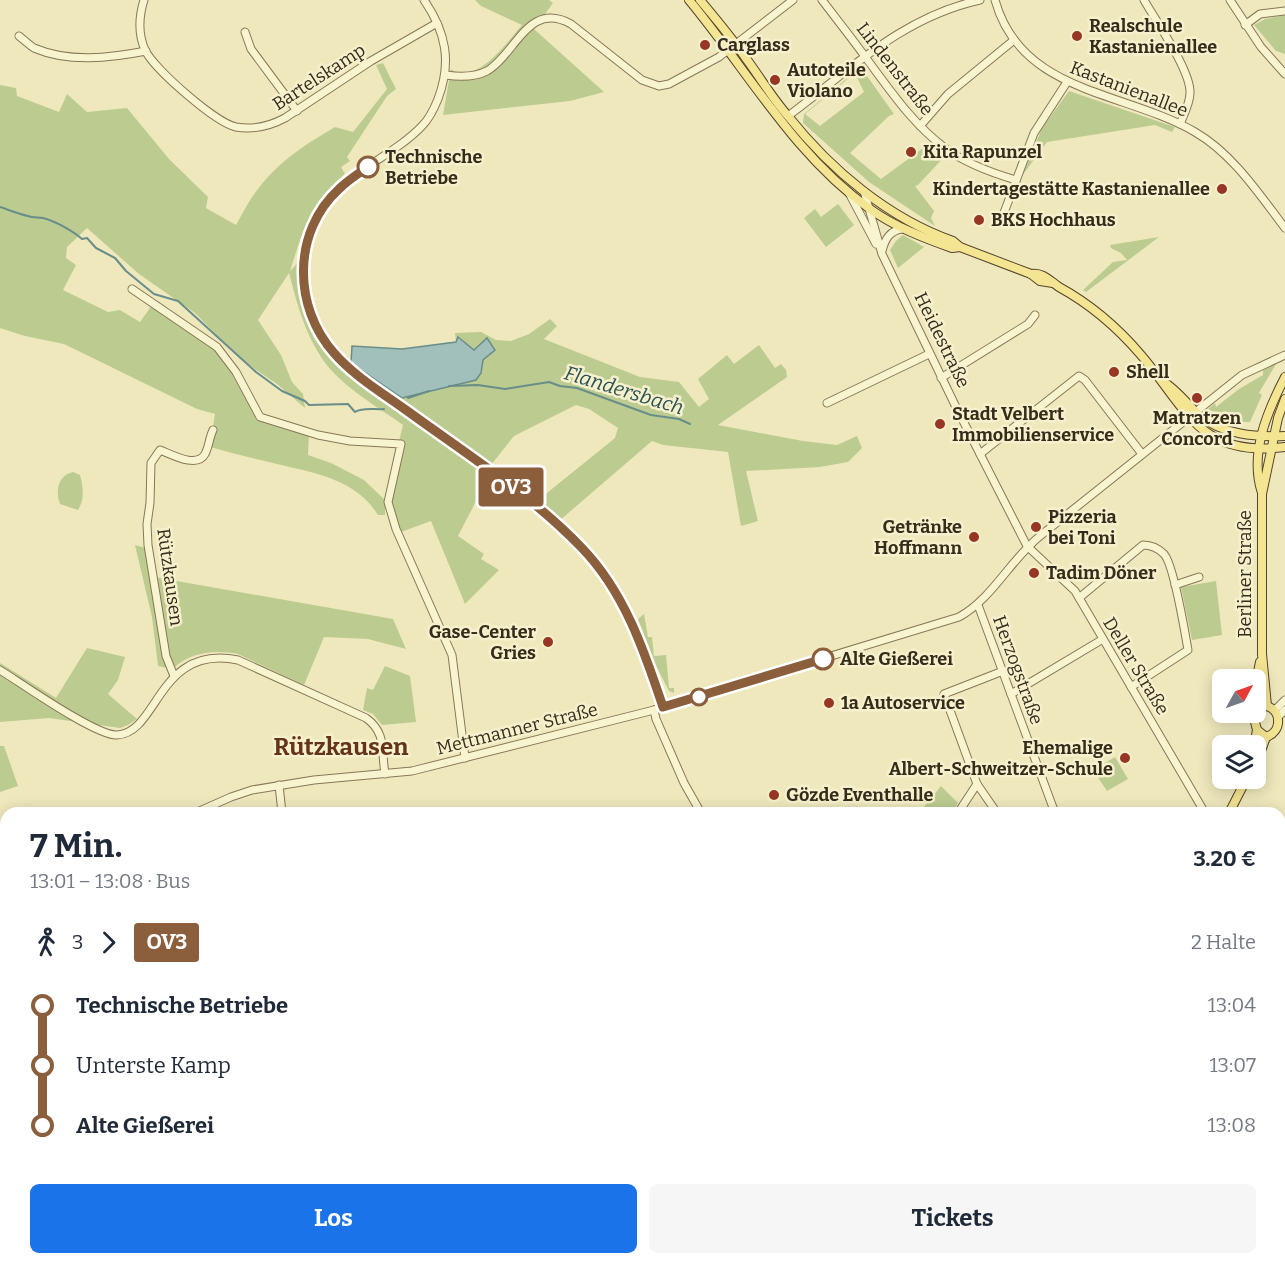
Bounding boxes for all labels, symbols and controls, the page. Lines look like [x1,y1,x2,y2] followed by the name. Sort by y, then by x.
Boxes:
[1089,15,1217,58] place label: Realschule Kastanienallee
[852,18,938,120] street label: Lindenstraße
[1070,29,1084,43] marker: Realschule Kastanienallee
[717,34,790,56] place label: Carglass
[698,38,712,52] marker: Carglass
[268,39,370,115] street label: Bartelskamp
[1067,56,1191,122] street label: Kastanienallee
[787,59,866,102] place label: Autoteile Violano
[768,73,782,87] marker: Autoteile Violano
[923,141,1043,163] place label: Kita Rapunzel
[904,145,918,159] marker: Kita Rapunzel
[385,146,482,189] place label: Technische Betriebe
[357,156,379,178] marker: Technische Betriebe
[933,178,1210,200] place label: Kindertagestätte Kastanienallee
[1215,182,1229,196] marker: Kindertagestätte Kastanienallee
[991,209,1116,231] place label: BKS Hochhaus
[972,213,986,227] marker: BKS Hochhaus
[909,289,975,391] street label: Heidestraße
[561,360,687,420] water label: Flandersbach
[1126,361,1170,383] place label: Shell
[1107,365,1121,379] marker: Shell
[1190,391,1204,405] marker: Matratzen Concord
[952,403,1114,446] place label: Stadt Velbert Immobilienservice
[1153,407,1242,450] place label: Matratzen Concord
[933,417,947,431] marker: Stadt Velbert Immobilienservice
[476,468,546,506] line badge: OV3
[491,474,531,500] text: OV3
[1048,506,1117,549] place label: Pizzeria bei Toni
[1234,510,1256,638] street label: Berliner Straße
[874,516,962,559] place label: Getränke Hoffmann
[1029,520,1043,534] marker: Pizzeria bei Toni
[152,527,188,628] street label: Rützkausen
[967,530,981,544] marker: Getränke Hoffmann
[1046,562,1157,584] place label: Tadim Döner
[1027,566,1041,580] marker: Tadim Döner
[988,612,1048,728] street label: Herzogstraße
[1098,613,1174,719] street label: Deller Straße
[429,621,537,664] place label: Gase-Center Gries
[541,635,555,649] marker: Gase-Center Gries
[812,648,834,670] marker: Alte Gießerei
[840,648,953,670] place label: Alte Gießerei
[1212,669,1266,723] north arrow
[1212,669,1266,789] map controls
[690,688,708,706] unlabelled marker
[841,692,965,714] place label: 1a Autoservice
[822,696,836,710] marker: 1a Autoservice
[434,698,600,760] street label: Mettmanner Straße
[273,733,409,761] district label: Rützkausen
[1212,735,1266,789] button: layers
[889,737,1113,780] place label: Ehemalige Albert-Schweitzer-Schule
[1118,751,1132,765] marker: Ehemalige Albert-Schweitzer-Schule
[786,784,934,806] place label: Gözde Eventhalle
[767,788,781,802] marker: Gözde Eventhalle
[30,826,122,866] text: 7 Min.
[1193,845,1256,872] text: 3.20 €
[30,869,190,893] text: 13:01 – 13:08 · Bus
[30,926,63,959] icon: walk
[92,926,125,959] icon: forward
[146,929,187,955] text: OV3
[72,930,83,954] text: 3
[1191,930,1256,954] text: 2 Halte
[76,992,288,1019] text: Technische Betriebe
[1208,993,1256,1017] text: 13:04
[76,1052,231,1079] text: Unterste Kamp
[1209,1053,1256,1077] text: 13:07
[76,1112,214,1139] text: Alte Gießerei
[1207,1113,1256,1137] text: 13:08
[30,1184,637,1253] button: Los
[649,1184,1256,1253] button: Tickets

